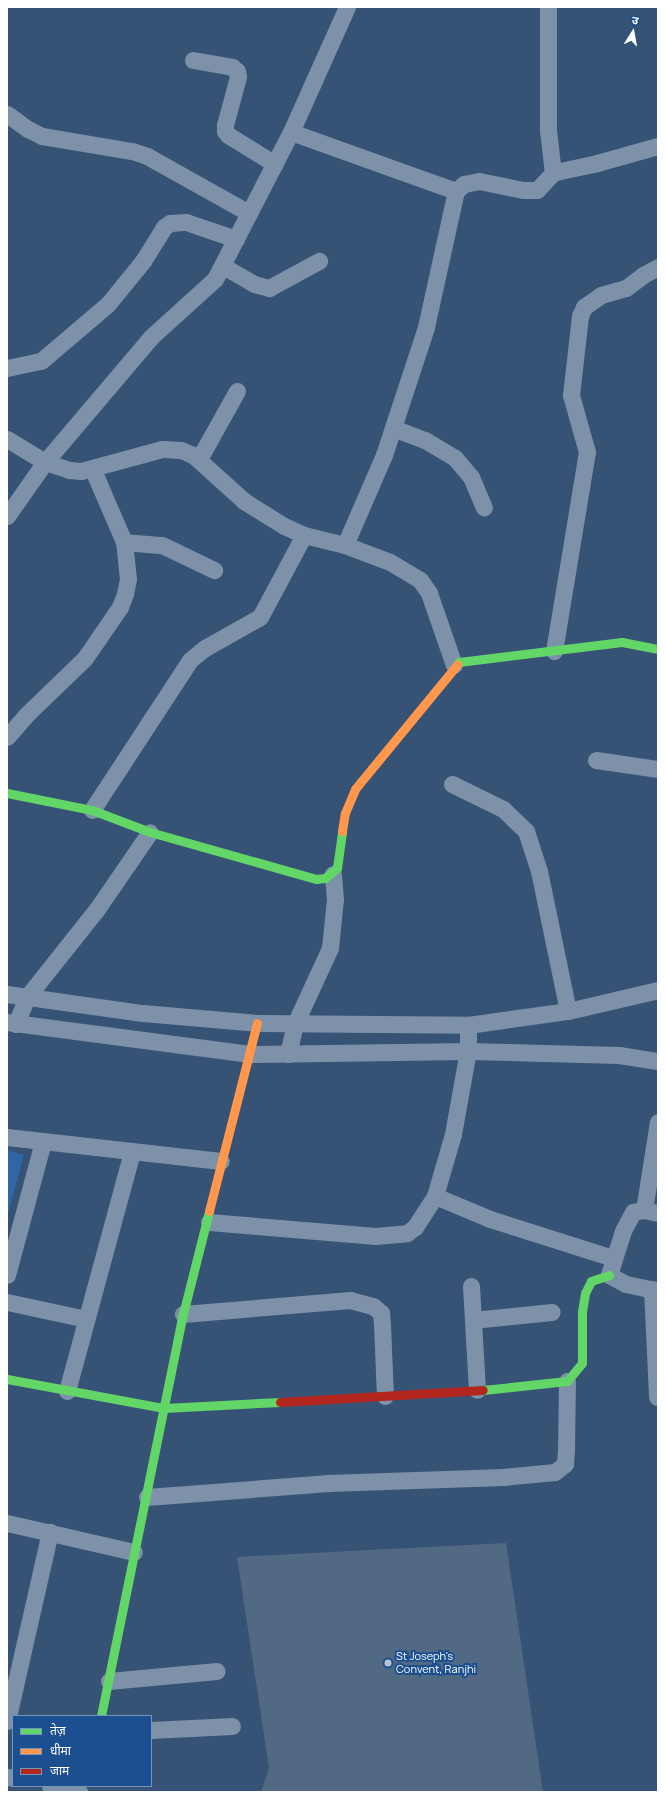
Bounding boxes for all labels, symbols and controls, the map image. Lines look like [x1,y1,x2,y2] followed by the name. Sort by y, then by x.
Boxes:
[613,12,653,52] north arrow
[631,12,640,28] text: उ
[396,1650,476,1676] place label: St Joseph's Convent, Ranjhi
[383,1658,393,1668] marker: St Joseph's Convent, Ranjhi
[12,1715,152,1787] legend
[50,1722,66,1739] text: तेज़
[50,1742,71,1759] text: धीमा
[50,1762,69,1779] text: जाम

